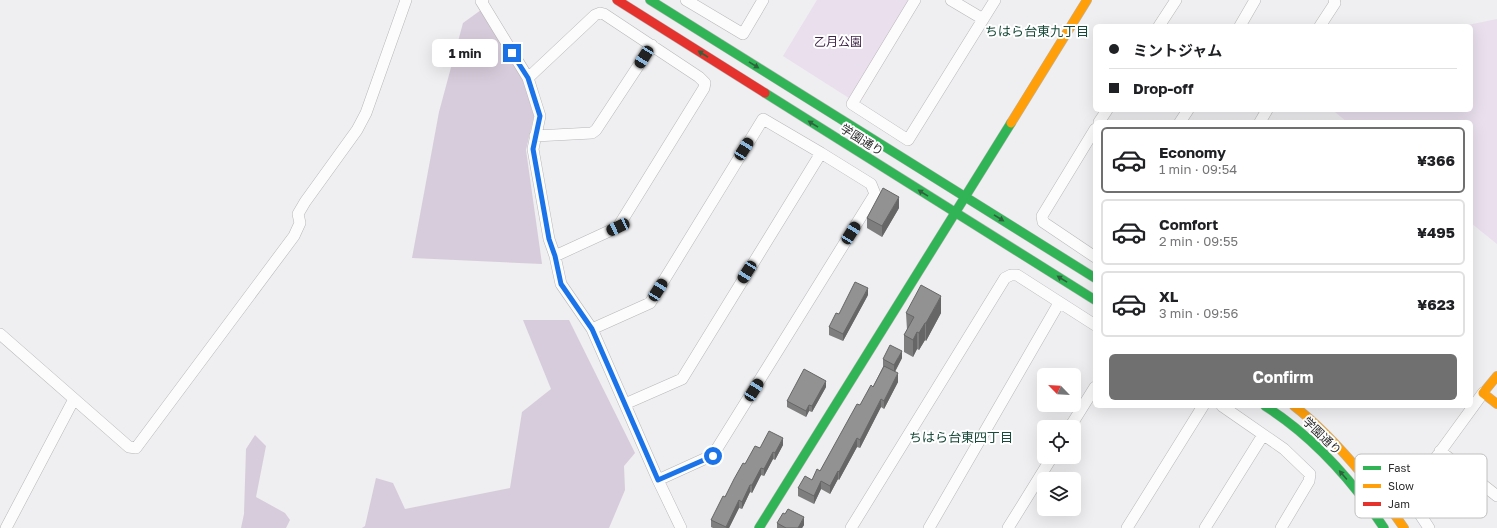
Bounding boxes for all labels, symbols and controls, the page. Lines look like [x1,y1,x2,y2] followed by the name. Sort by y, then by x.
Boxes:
[985,23,1089,39] district label: ちはら台東九丁目
[814,34,862,49] park label: 乙月公園
[432,39,498,67] callout: 1 min
[1133,41,1222,59] text: ミントジャム
[503,44,521,62] route end
[633,44,655,70] car
[449,45,481,61] text: 1 min
[697,51,709,58] one-way arrow
[749,61,759,69] one-way arrow
[1133,79,1193,97] text: Drop-off
[807,120,819,127] one-way arrow
[838,120,887,159] street label: 学園通り
[733,136,755,162] car
[1111,142,1147,178] icon: car
[1159,143,1226,161] text: Economy
[1417,151,1455,169] text: ¥366
[1159,161,1237,177] text: 1 min · 09:54
[918,189,928,197] one-way arrow
[994,214,1005,222] one-way arrow
[1111,214,1147,250] icon: car
[1159,215,1218,233] text: Comfort
[605,216,631,238] car
[840,220,862,246] car
[1417,223,1455,241] text: ¥495
[1159,233,1238,249] text: 2 min · 09:55
[736,259,758,285] car
[1057,275,1067,283] one-way arrow
[647,277,669,303] car
[1111,286,1147,322] icon: car
[1159,287,1178,305] text: XL
[1417,295,1455,313] text: ¥623
[1159,305,1238,321] text: 3 min · 09:56
[1109,354,1457,400] button: Confirm
[1037,368,1081,412] north arrow
[1037,368,1081,516] map controls
[743,377,765,403] car
[1300,414,1345,458] street label: 学園通り
[1037,420,1081,464] button: locate
[909,429,1013,445] district label: ちはら台東四丁目
[704,447,722,465] route start
[1355,454,1487,518] legend
[1388,461,1411,474] text: Fast
[1339,470,1348,481] one-way arrow
[1037,472,1081,516] button: layers
[1388,479,1414,492] text: Slow
[1388,497,1410,510] text: Jam

